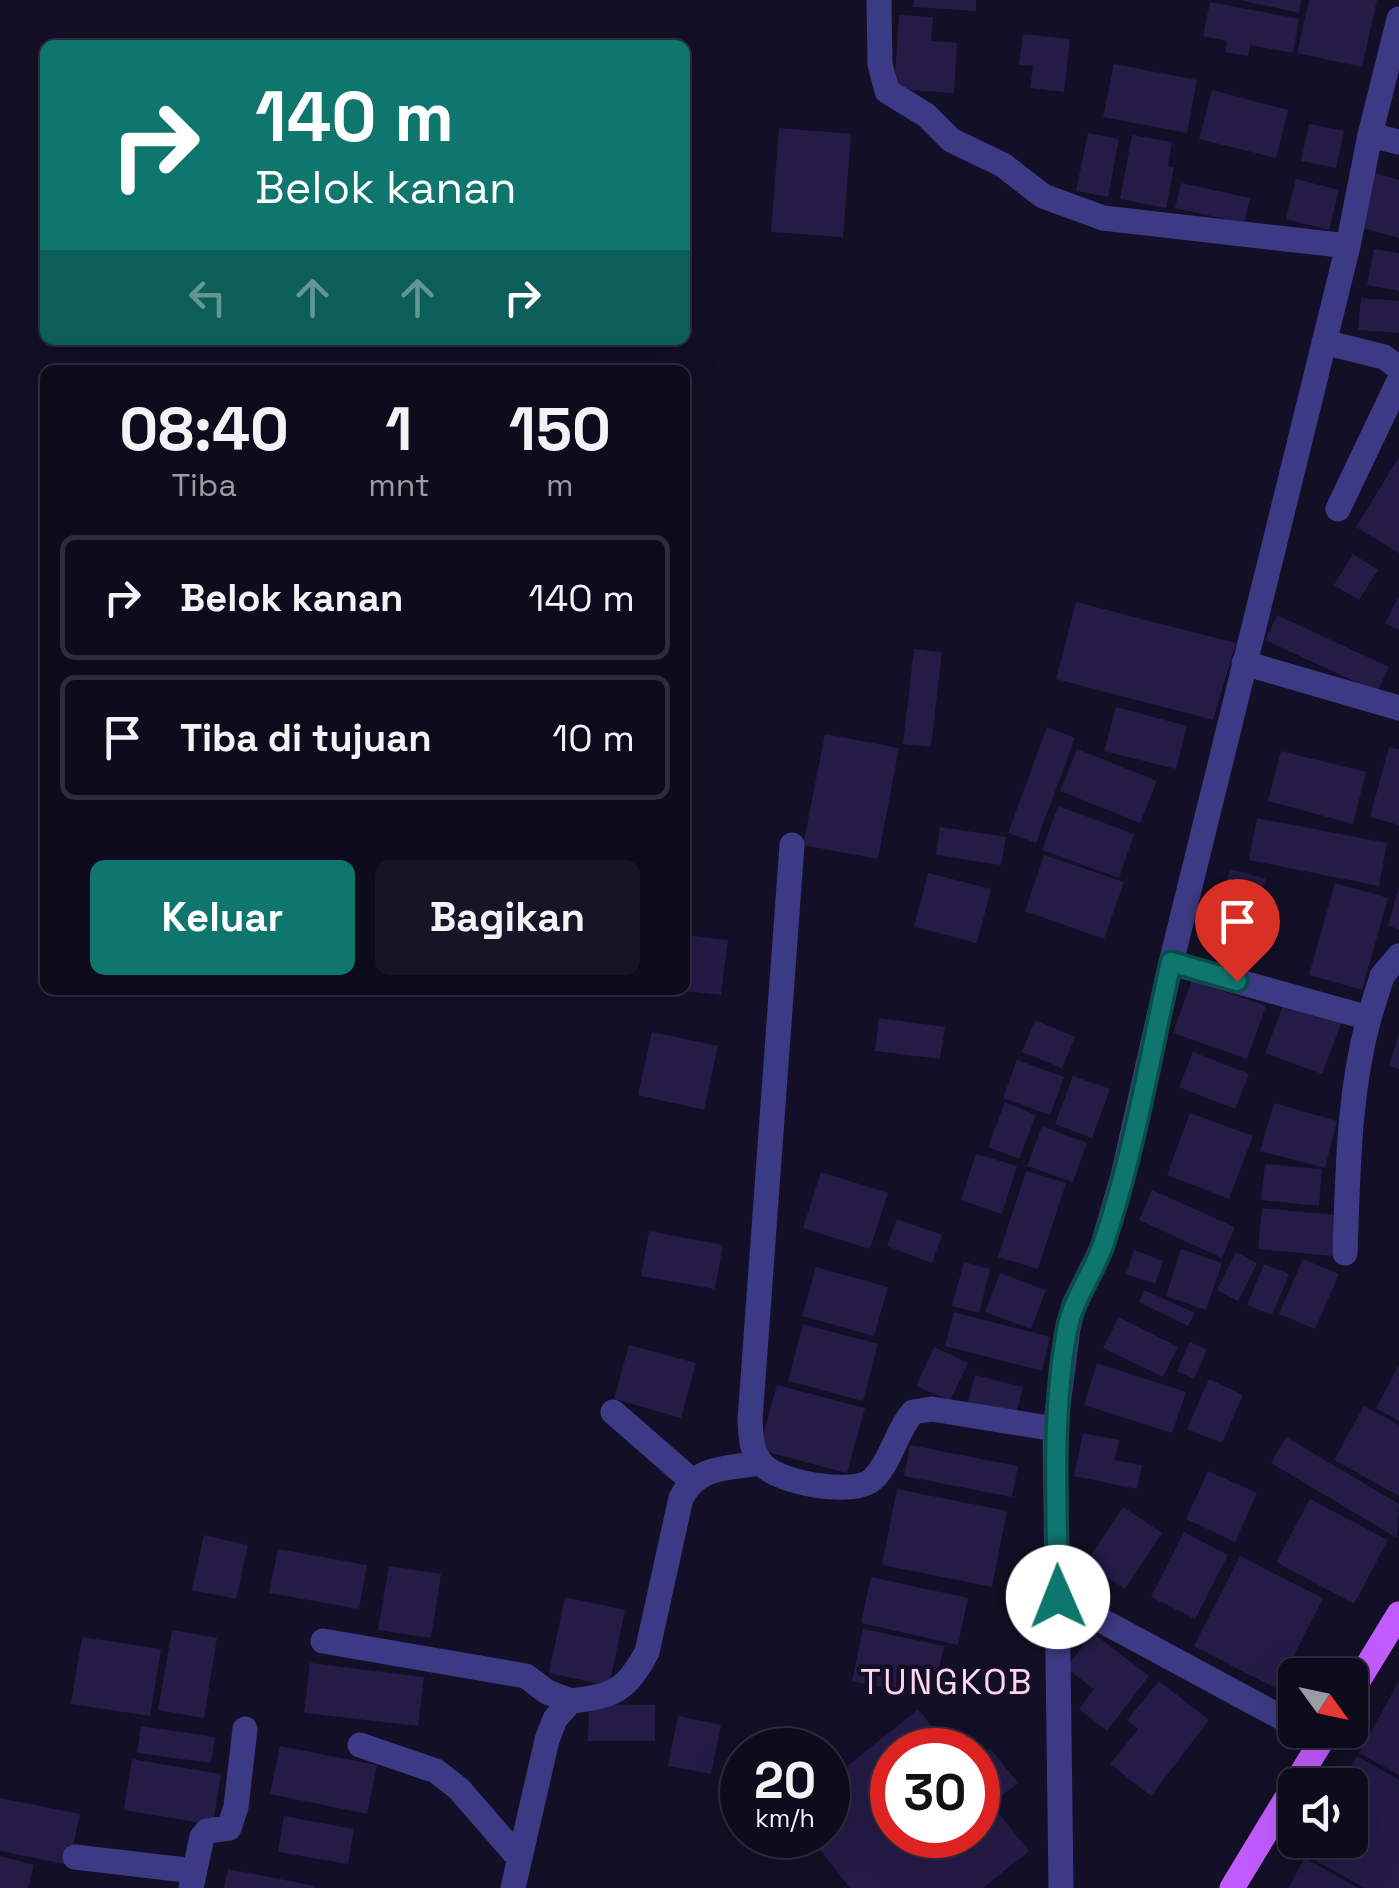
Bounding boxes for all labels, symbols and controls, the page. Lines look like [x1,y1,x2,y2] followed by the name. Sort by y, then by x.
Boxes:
[255,72,454,161] text: 140 m
[90,80,220,210] icon: right
[255,159,517,216] text: Belok kanan
[180,270,235,325] icon: left
[285,270,340,325] icon: ahead
[390,270,445,325] icon: ahead
[495,270,550,325] icon: right
[119,391,289,468] text: 08:40
[385,391,412,468] text: 1
[509,391,611,468] text: 150
[171,465,237,505] text: Tiba
[368,465,430,505] text: mnt
[546,465,574,505] text: m
[95,570,150,625] icon: right
[180,574,403,622] text: Belok kanan
[529,574,635,622] text: 140 m
[95,710,150,765] icon: arrive
[180,714,432,762] text: Tiba di tujuan
[552,714,635,762] text: 10 m
[90,860,355,975] button: Keluar
[375,860,640,975] button: Bagikan
[1195,879,1280,982] pin
[1210,894,1265,949] icon: arrive
[1006,1545,1110,1649] position arrow
[1278,1658,1368,1748] north arrow
[1278,1658,1368,1858] map controls
[860,1660,1034,1704] district label: TUNGKOB
[870,1728,1000,1858] speed limit sign: 30
[754,1749,816,1813] text: 20
[1278,1768,1368,1858] button: sound
[755,1802,815,1834] text: km/h

